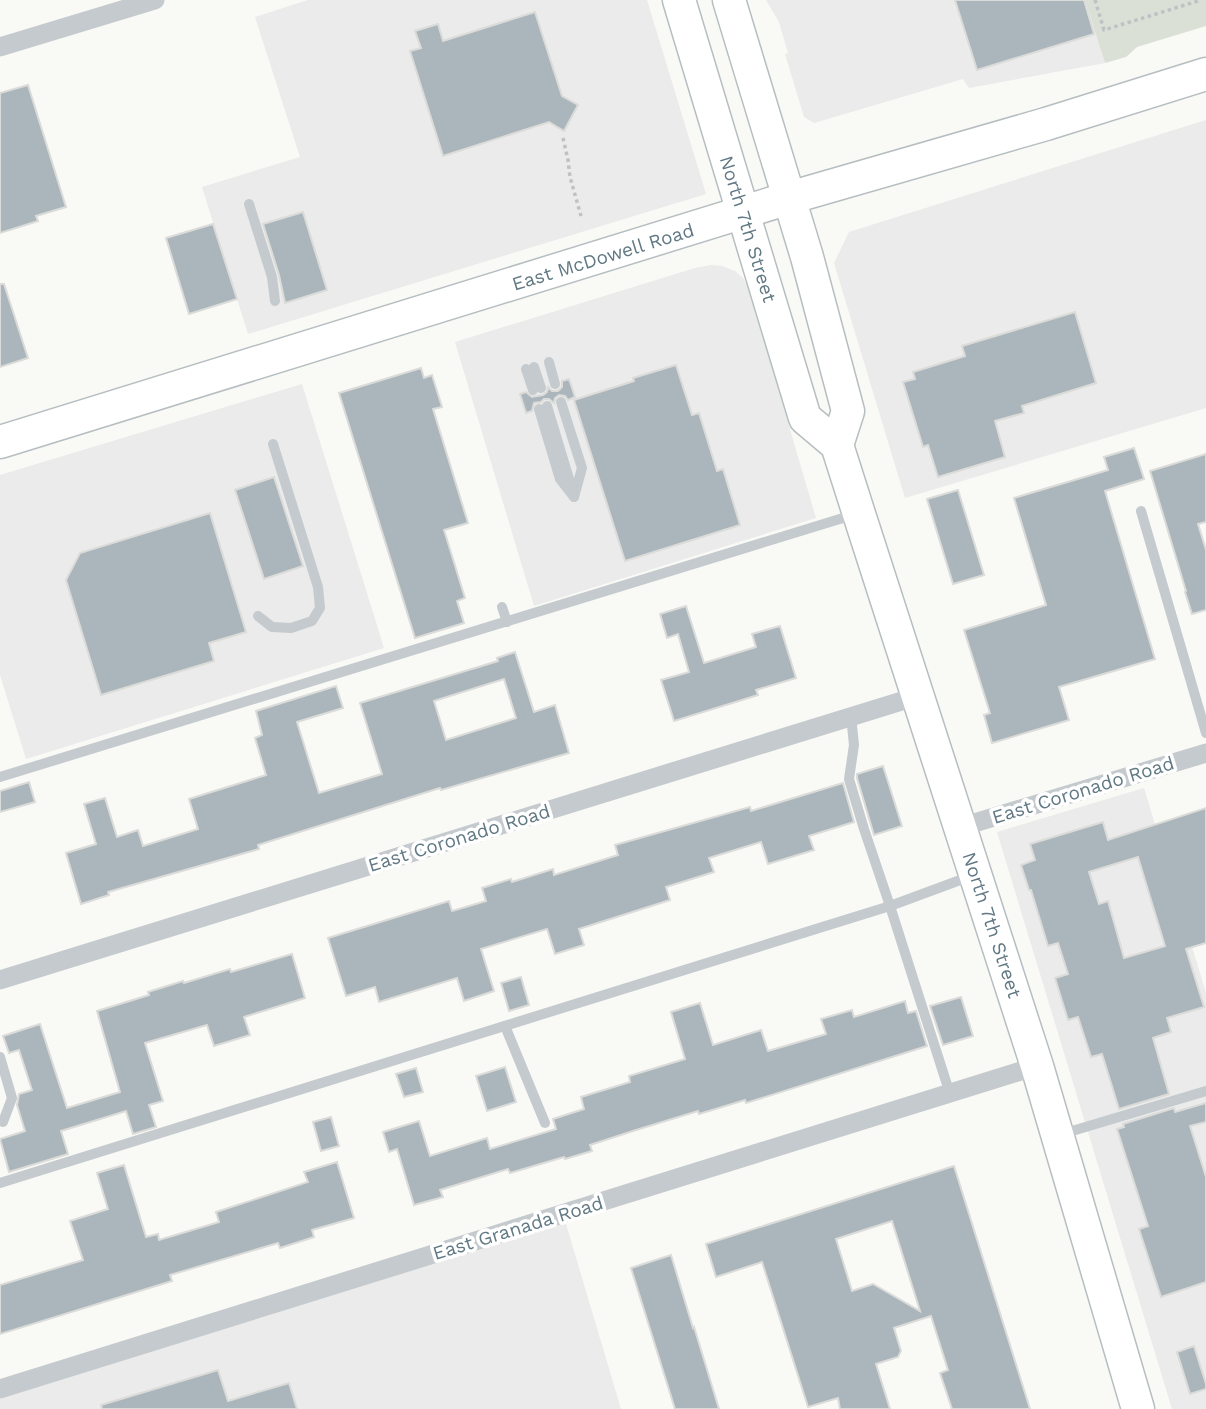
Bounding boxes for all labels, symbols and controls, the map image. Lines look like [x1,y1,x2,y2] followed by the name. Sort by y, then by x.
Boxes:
[715,153,781,305] street label: North 7th Street
[509,218,697,296] street label: East McDowell Road
[989,751,1177,829] street label: East Coronado Road
[365,799,553,877] street label: East Coronado Road
[958,849,1026,1001] street label: North 7th Street
[430,1191,606,1265] street label: East Granada Road

